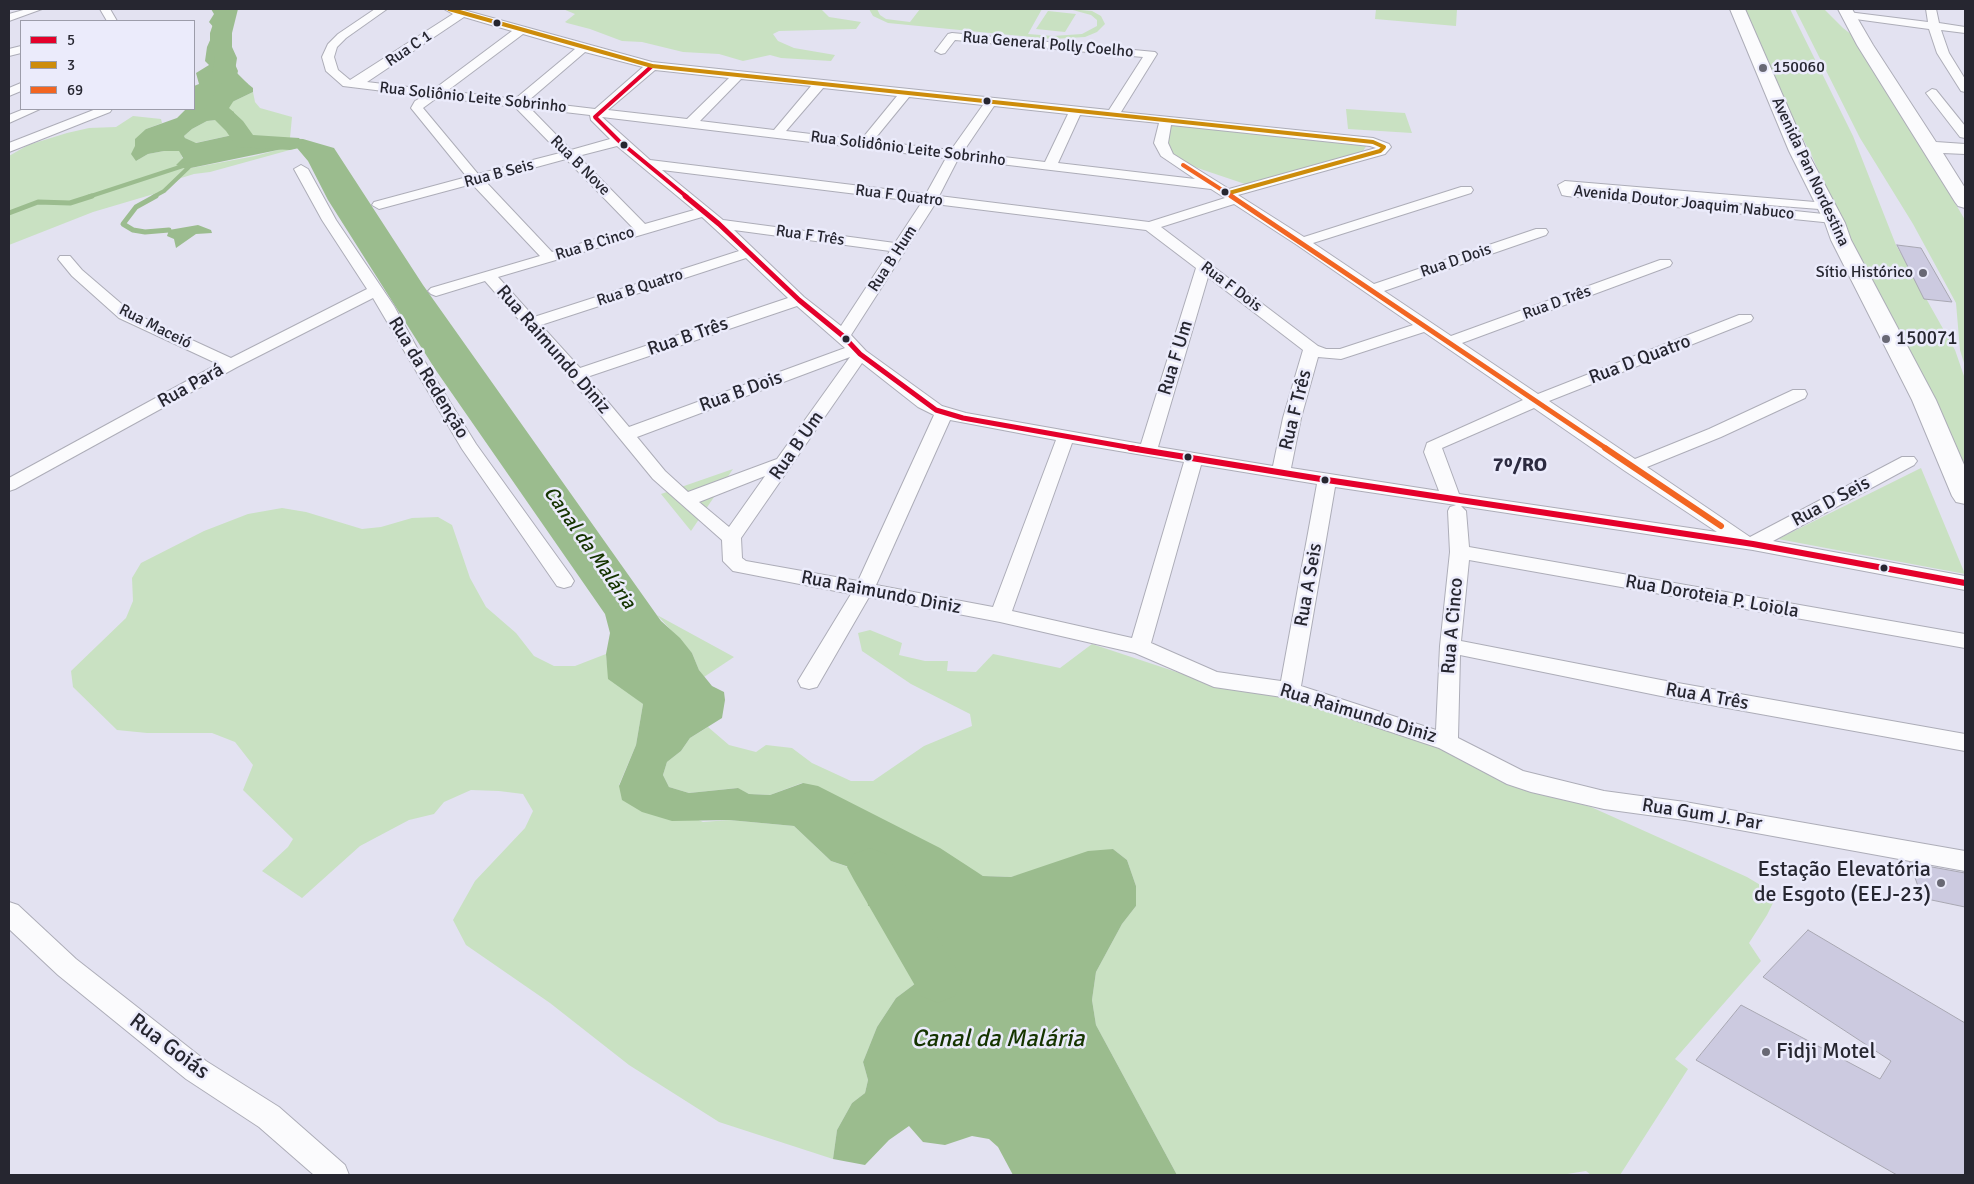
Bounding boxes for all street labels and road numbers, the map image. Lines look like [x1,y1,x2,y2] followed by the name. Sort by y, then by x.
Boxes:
[382,27,436,71] street label: Rua C 1
[962,28,1134,62] street label: Rua General Polly Coelho
[378,79,568,117] street label: Rua Soliônio Leite Sobrinho
[1767,94,1853,250] street label: Avenida Pan Nordestina
[809,127,1007,171] street label: Rua Solidônio Leite Sobrinho
[546,132,614,200] street label: Rua B Nove
[462,156,536,192] street label: Rua B Seis
[854,181,944,211] street label: Rua F Quatro
[1573,182,1795,224] street label: Avenida Doutor Joaquim Nabuco
[774,222,846,250] street label: Rua F Três
[864,222,922,296] street label: Rua B Hum
[553,223,637,265] street label: Rua B Cinco
[1418,240,1494,282] street label: Rua D Dois
[1197,258,1265,316] street label: Rua F Dois
[594,265,686,311] street label: Rua B Quatro
[491,281,615,419] street label: Rua Raimundo Diniz
[1520,282,1594,324] street label: Rua D Três
[116,301,194,353] street label: Rua Maceió
[383,313,473,443] street label: Rua da Redenção
[645,313,731,361] street label: Rua B Três
[1154,318,1198,398] street label: Rua F Um
[1586,330,1694,390] street label: Rua D Quatro
[154,359,228,413] street label: Rua Pará
[696,366,786,418] street label: Rua B Dois
[1275,367,1317,453] street label: Rua F Três
[765,407,829,485] street label: Rua B Um
[1788,472,1874,532] street label: Rua D Seis
[1290,541,1328,629] street label: Rua A Seis
[799,566,963,620] street label: Rua Raimundo Diniz
[1624,571,1800,623] street label: Rua Doroteia P. Loiola
[1437,577,1469,675] street label: Rua A Cinco
[1664,678,1750,716] street label: Rua A Três
[1277,679,1439,749] street label: Rua Raimundo Diniz
[1640,794,1764,836] street label: Rua Gum J. Par
[124,1008,214,1086] street label: Rua Goiás

